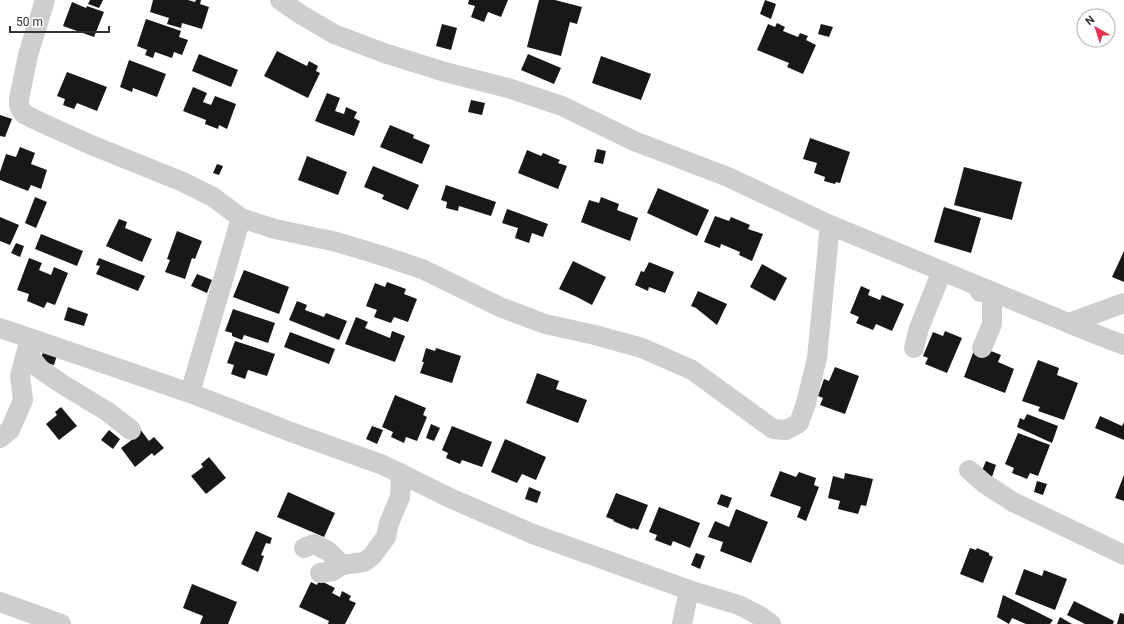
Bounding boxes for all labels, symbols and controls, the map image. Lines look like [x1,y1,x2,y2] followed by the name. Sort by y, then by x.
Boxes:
[10,8,109,34] scale bar
[1076,8,1116,48] north arrow
[1083,13,1097,28] text: N
[16,15,43,29] text: 50 m

